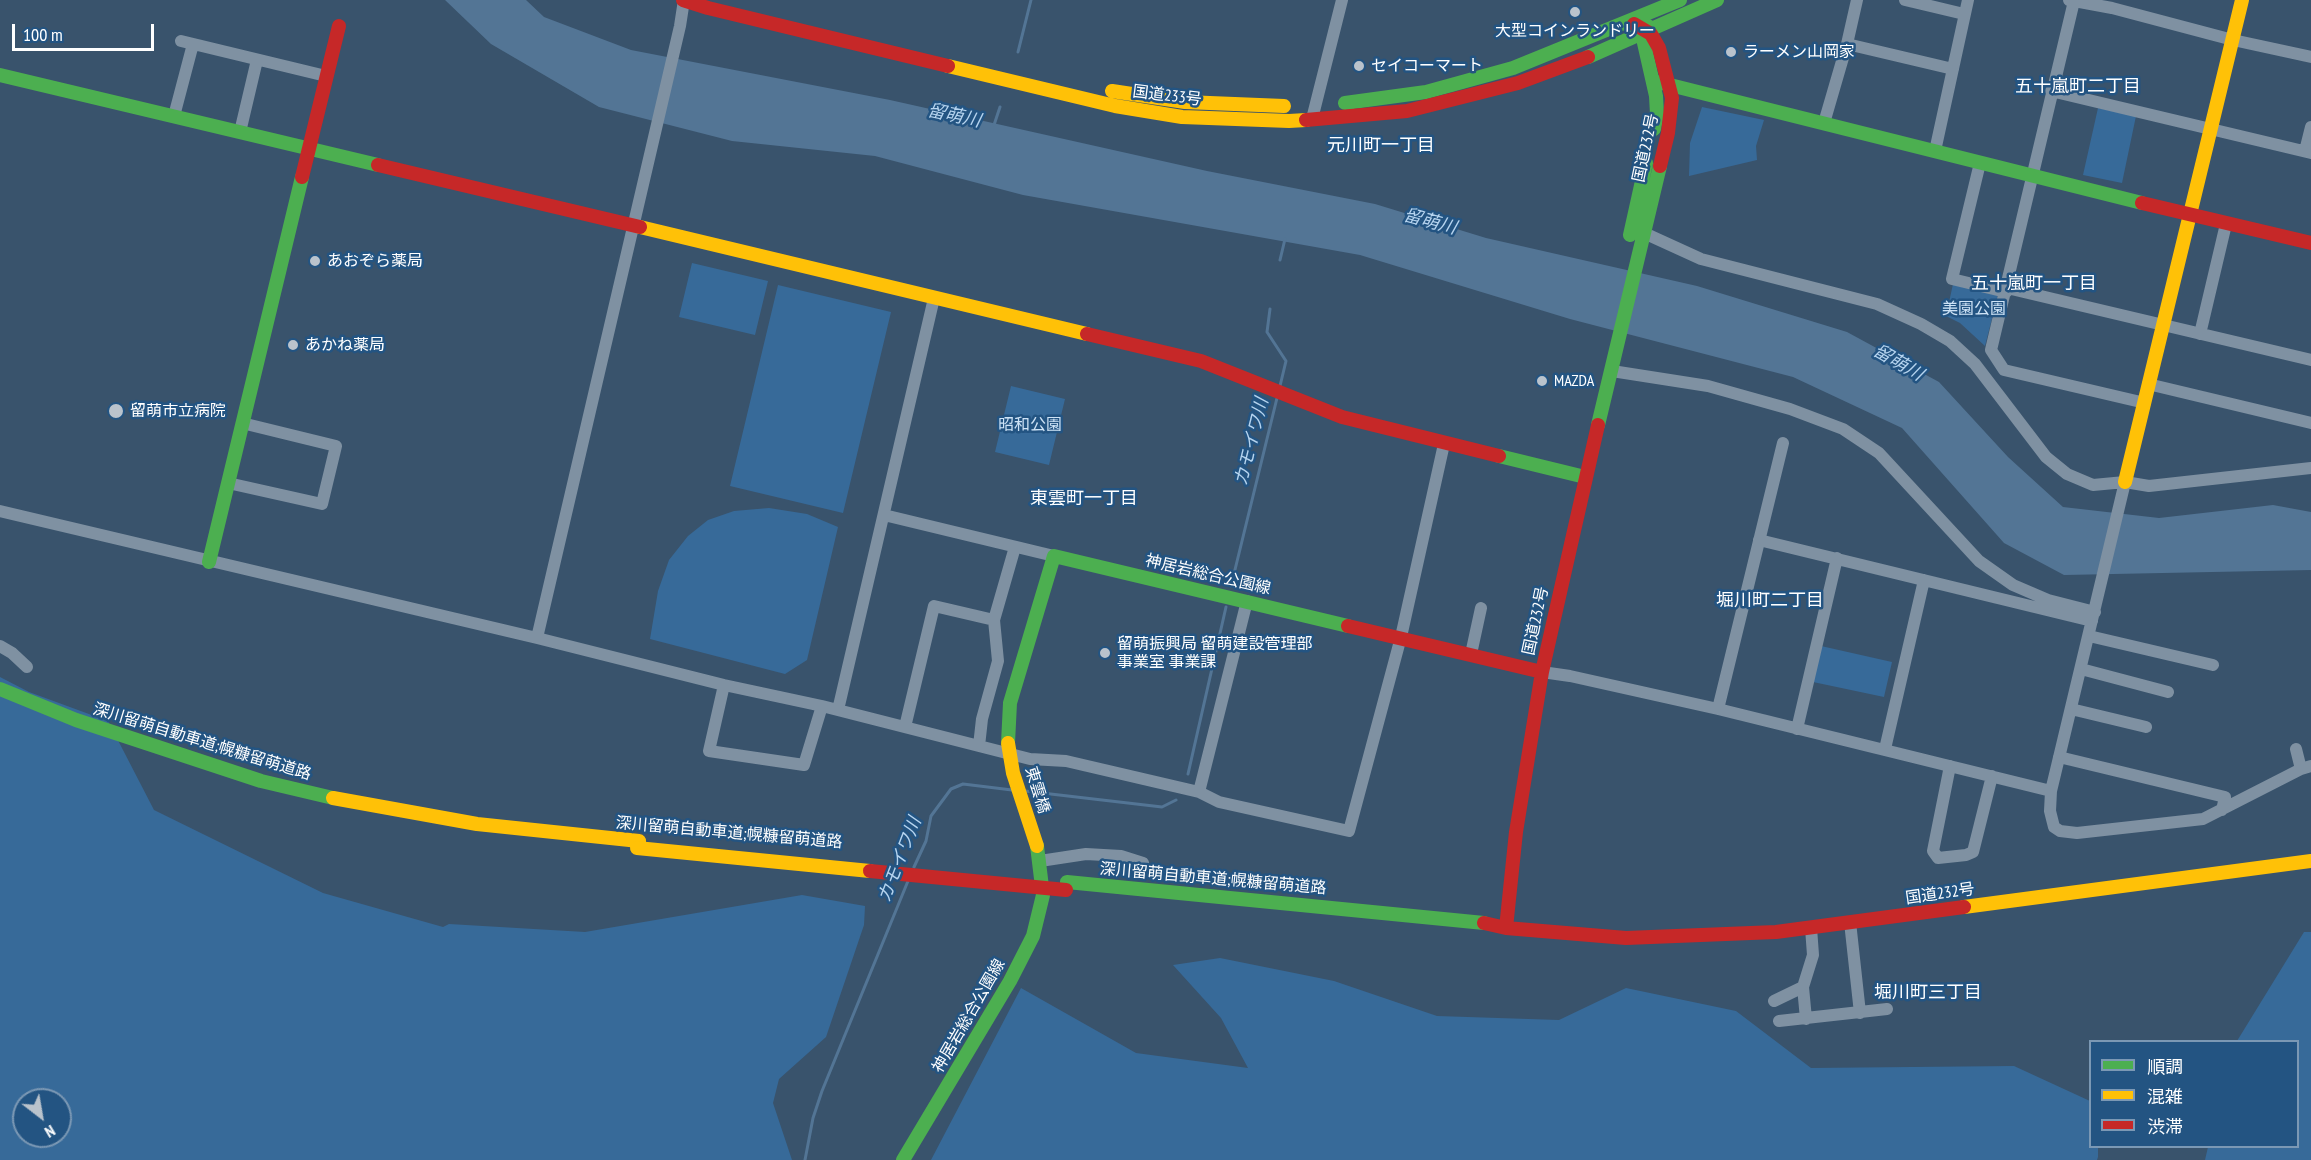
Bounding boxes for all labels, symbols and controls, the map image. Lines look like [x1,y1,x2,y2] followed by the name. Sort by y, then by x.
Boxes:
[1568,5,1582,19] marker: 大型コインランドリー
[15,12,158,50] scale bar
[1495,21,1655,41] place label: 大型コインランドリー
[23,23,63,46] text: 100 m
[1743,42,1855,62] place label: ラーメン山岡家
[1724,45,1738,59] marker: ラーメン山岡家
[1371,56,1483,76] place label: セイコーマート
[1352,59,1366,73] marker: セイコーマート
[2015,76,2141,98] district label: 五十嵐町二丁目
[1131,82,1203,110] street label: 国道233号
[925,100,983,132] water label: 留萌川
[1629,112,1663,184] street label: 国道232号
[1327,135,1435,157] district label: 元川町一丁目
[1401,205,1459,239] water label: 留萌川
[327,251,423,271] place label: あおぞら薬局
[308,254,322,268] marker: あおぞら薬局
[1971,273,2097,295] district label: 五十嵐町一丁目
[1942,299,2006,319] park label: 美園公園
[305,335,385,355] place label: あかね薬局
[286,338,300,352] marker: あかね薬局
[1869,340,1927,386] water label: 留萌川
[1554,371,1594,391] place label: MAZDA
[1535,374,1549,388] marker: MAZDA
[1231,396,1273,488] water label: カモイワ川
[130,401,226,421] place label: 留萌市立病院
[107,402,125,420] marker: 留萌市立病院
[998,415,1062,435] park label: 昭和公園
[1030,488,1138,510] district label: 東雲町一丁目
[1143,551,1273,599] street label: 神居岩総合公園線
[1519,585,1553,657] street label: 国道232号
[1716,590,1824,612] district label: 堀川町二丁目
[1117,634,1312,672] place label: 留萌振興局 留萌建設管理部 事業室 事業課
[1098,646,1112,660] marker: 留萌振興局 留萌建設管理部 事業室 事業課
[90,700,314,784] street label: 深川留萌自動車道;幌糠留萌道路
[1021,764,1053,816] street label: 東雲橋
[615,814,843,852] street label: 深川留萌自動車道;幌糠留萌道路
[874,814,926,906] water label: カモイワ川
[1099,860,1327,898] street label: 深川留萌自動車道;幌糠留萌道路
[1904,880,1976,908] street label: 国道232号
[929,956,1009,1076] street label: 神居岩総合公園線
[1874,982,1982,1004] district label: 堀川町三丁目
[2089,1040,2299,1148] legend
[2147,1055,2183,1078] text: 順調
[2147,1085,2183,1108] text: 混雑
[12,1088,72,1148] north arrow
[2147,1115,2183,1138] text: 渋滞
[41,1121,59,1143] text: N

